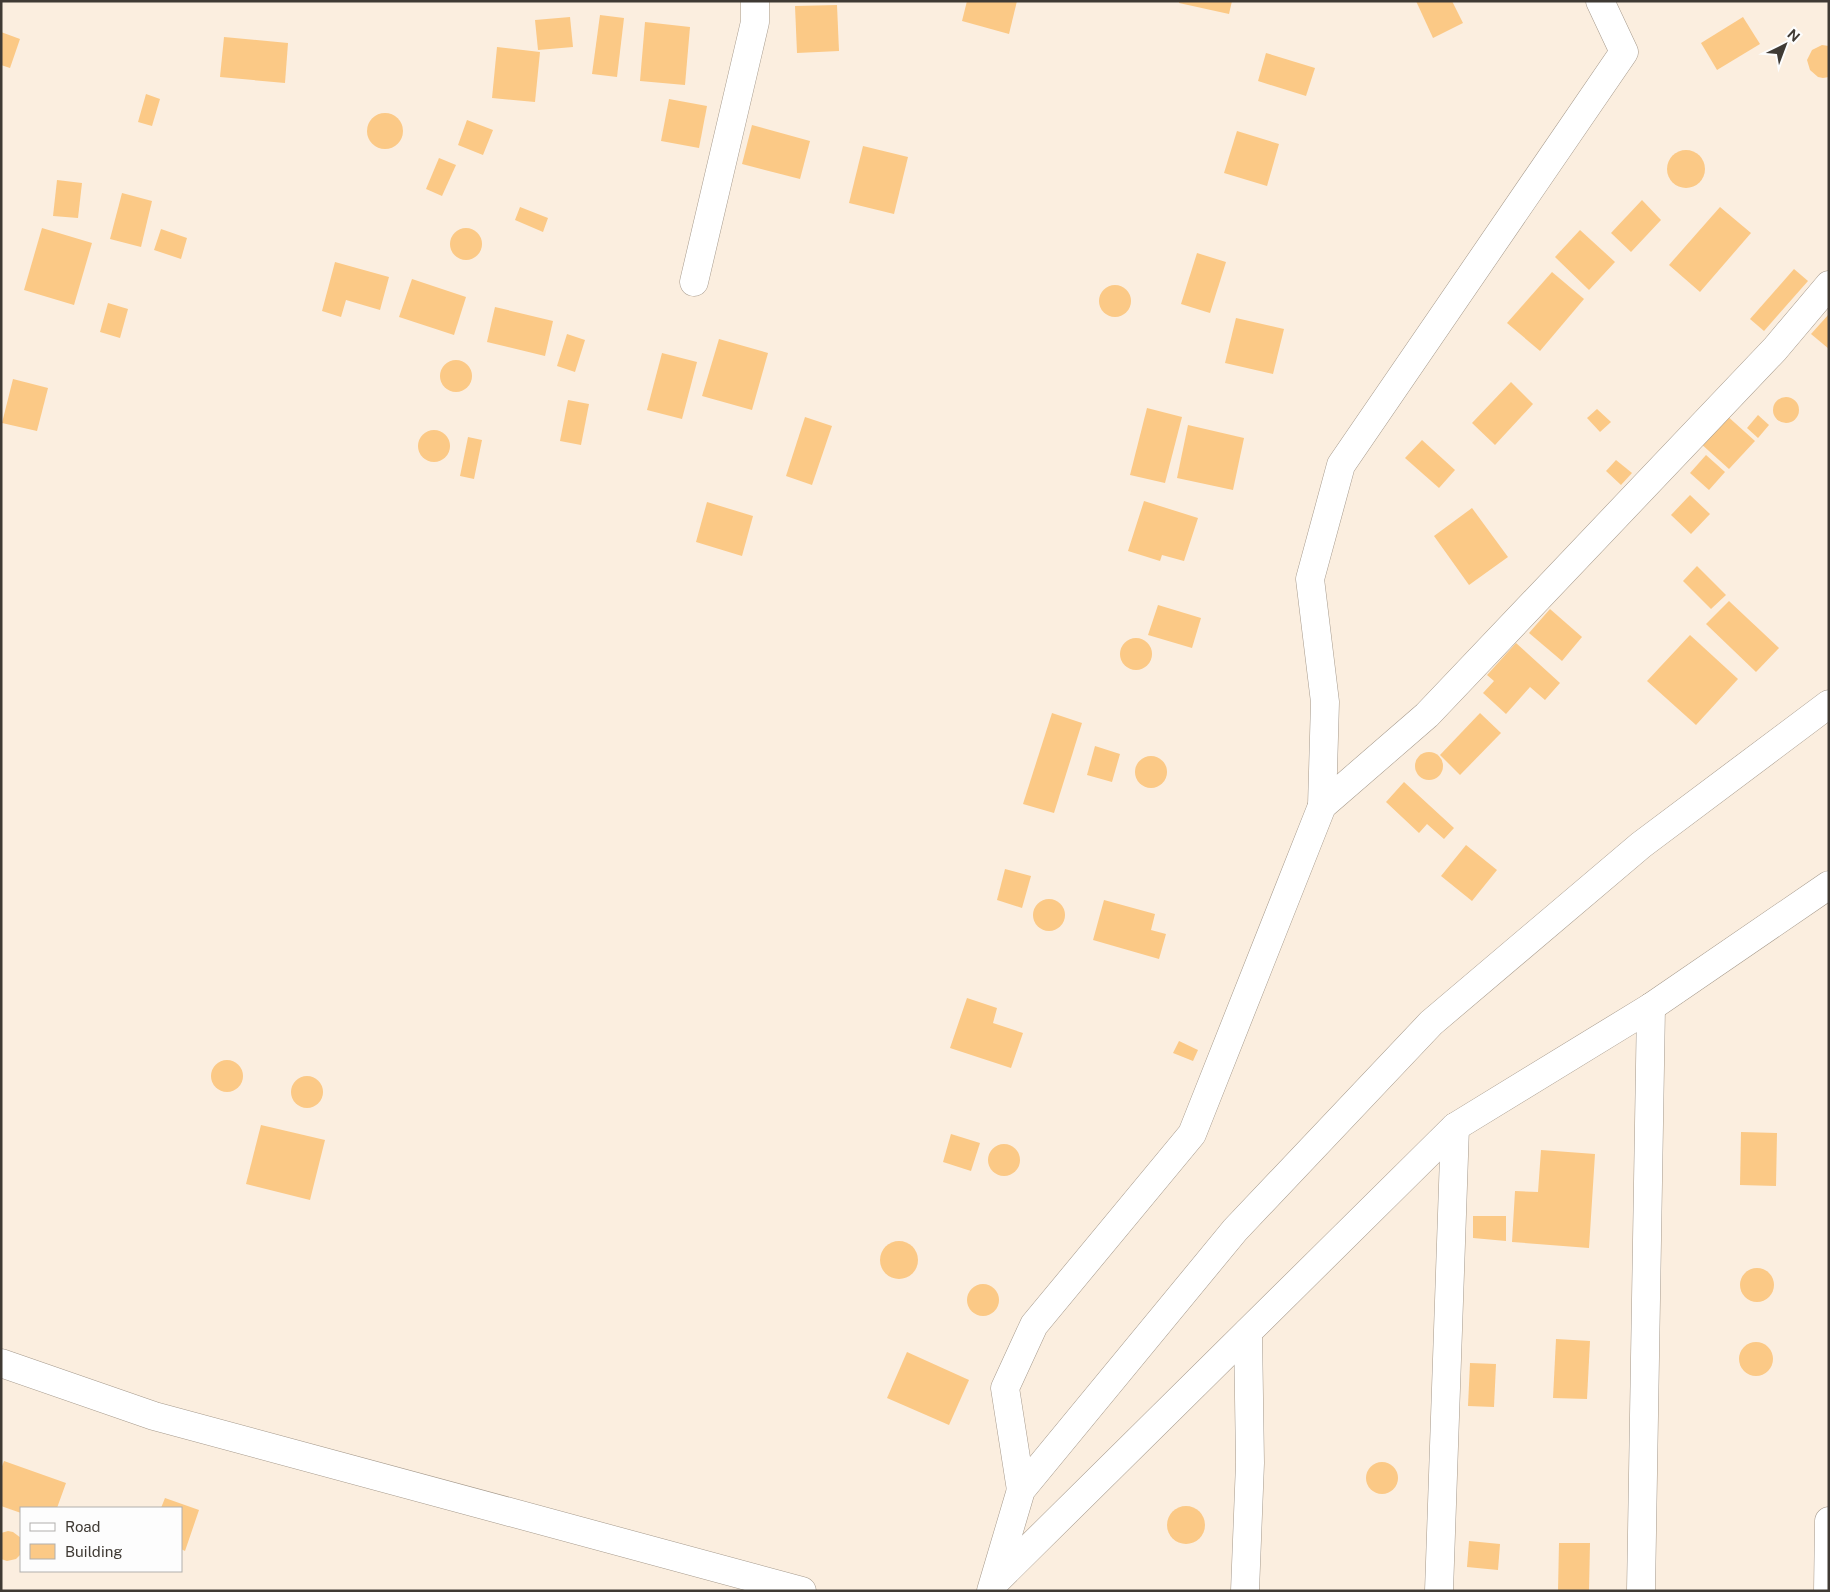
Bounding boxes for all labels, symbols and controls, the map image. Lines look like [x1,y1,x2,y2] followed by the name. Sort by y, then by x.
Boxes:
[1760,20,1810,70] north arrow
[1784,26,1803,45] text: N
[20,1507,182,1572] legend
[65,1518,101,1535] text: Road
[65,1543,123,1560] text: Building

